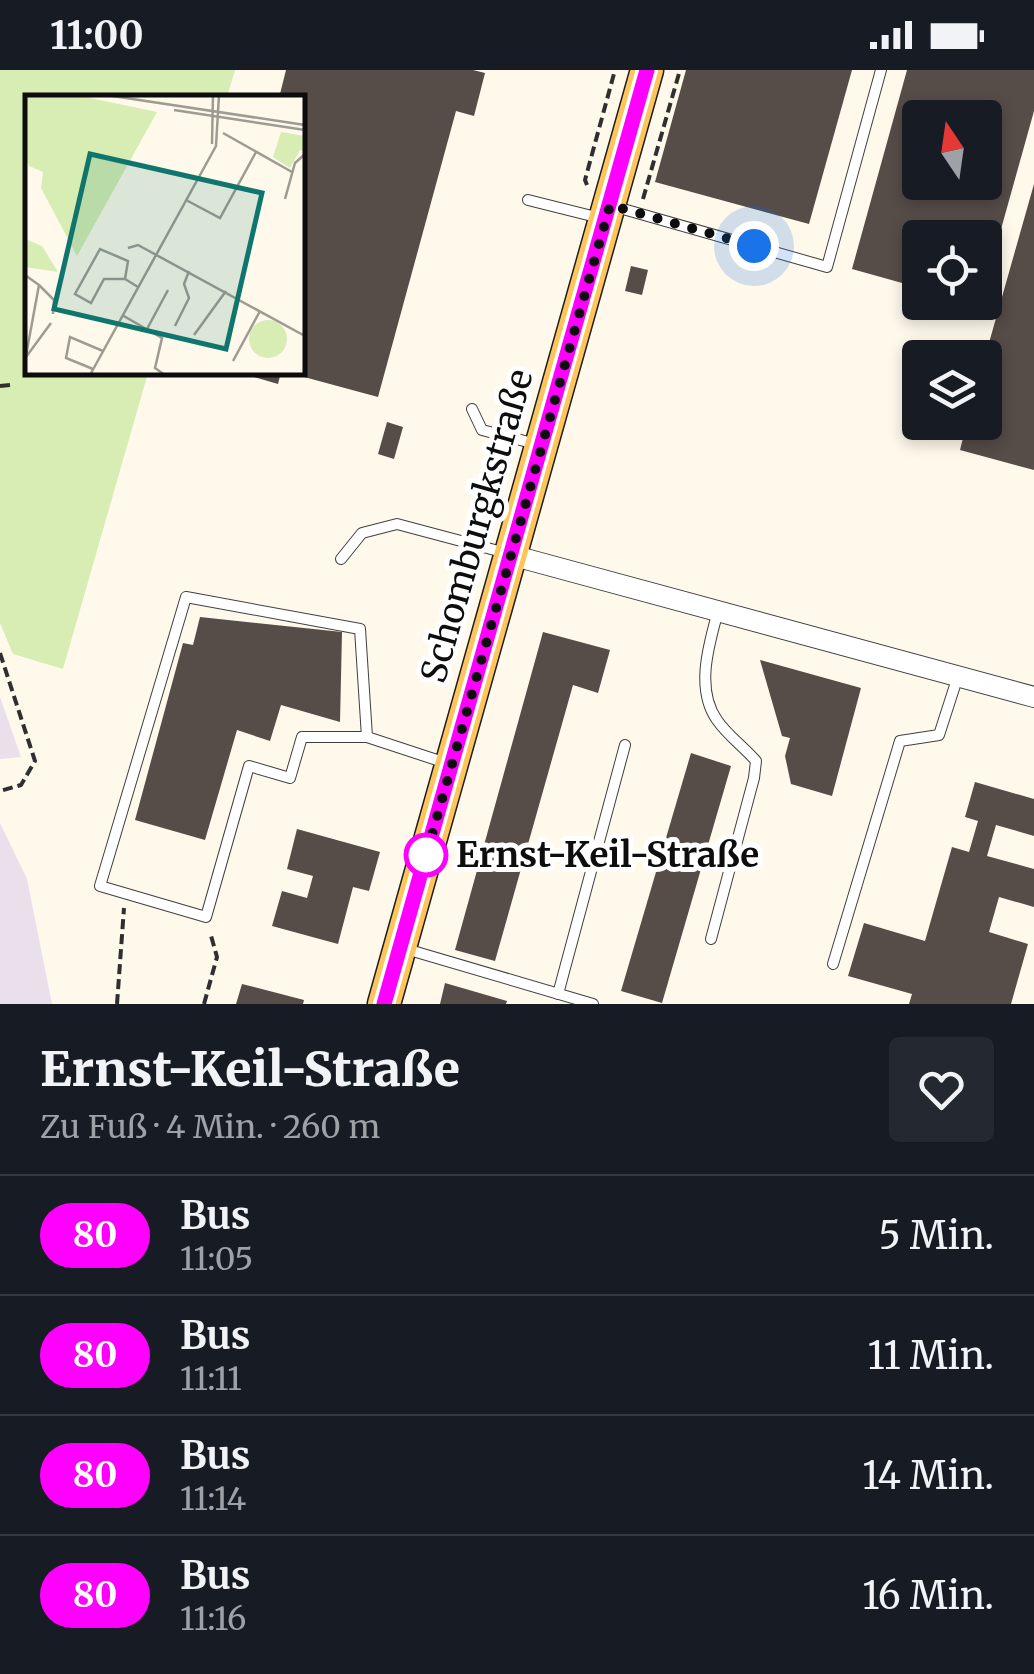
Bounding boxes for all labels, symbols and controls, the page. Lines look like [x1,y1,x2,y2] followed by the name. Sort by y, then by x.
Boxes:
[50,12,144,59] text: 11:00
[25,95,305,375] inset map
[902,100,1002,200] north arrow
[902,100,1002,440] map controls
[902,220,1002,320] button: locate
[729,221,779,271] your location
[902,340,1002,440] button: layers
[411,364,543,688] street label: Schomburgkstraße
[456,833,759,877] place label: Ernst-Keil-Straße
[405,834,447,876] marker: Ernst-Keil-Straße
[889,1037,994,1142] button: heart
[40,1039,460,1099] text: Ernst-Keil-Straße
[40,1107,380,1147] text: Zu Fuß · 4 Min. · 260 m
[180,1192,250,1239] text: Bus
[879,1212,994,1259] text: 5 Min.
[73,1213,117,1257] text: 80
[180,1239,253,1279] text: 11:05
[180,1312,250,1359] text: Bus
[868,1332,994,1379] text: 11 Min.
[73,1333,117,1377] text: 80
[180,1359,242,1399] text: 11:11
[180,1432,250,1479] text: Bus
[862,1452,994,1499] text: 14 Min.
[73,1453,117,1497] text: 80
[180,1479,246,1519] text: 11:14
[180,1552,250,1599] text: Bus
[862,1572,994,1619] text: 16 Min.
[73,1573,117,1617] text: 80
[180,1599,246,1639] text: 11:16

